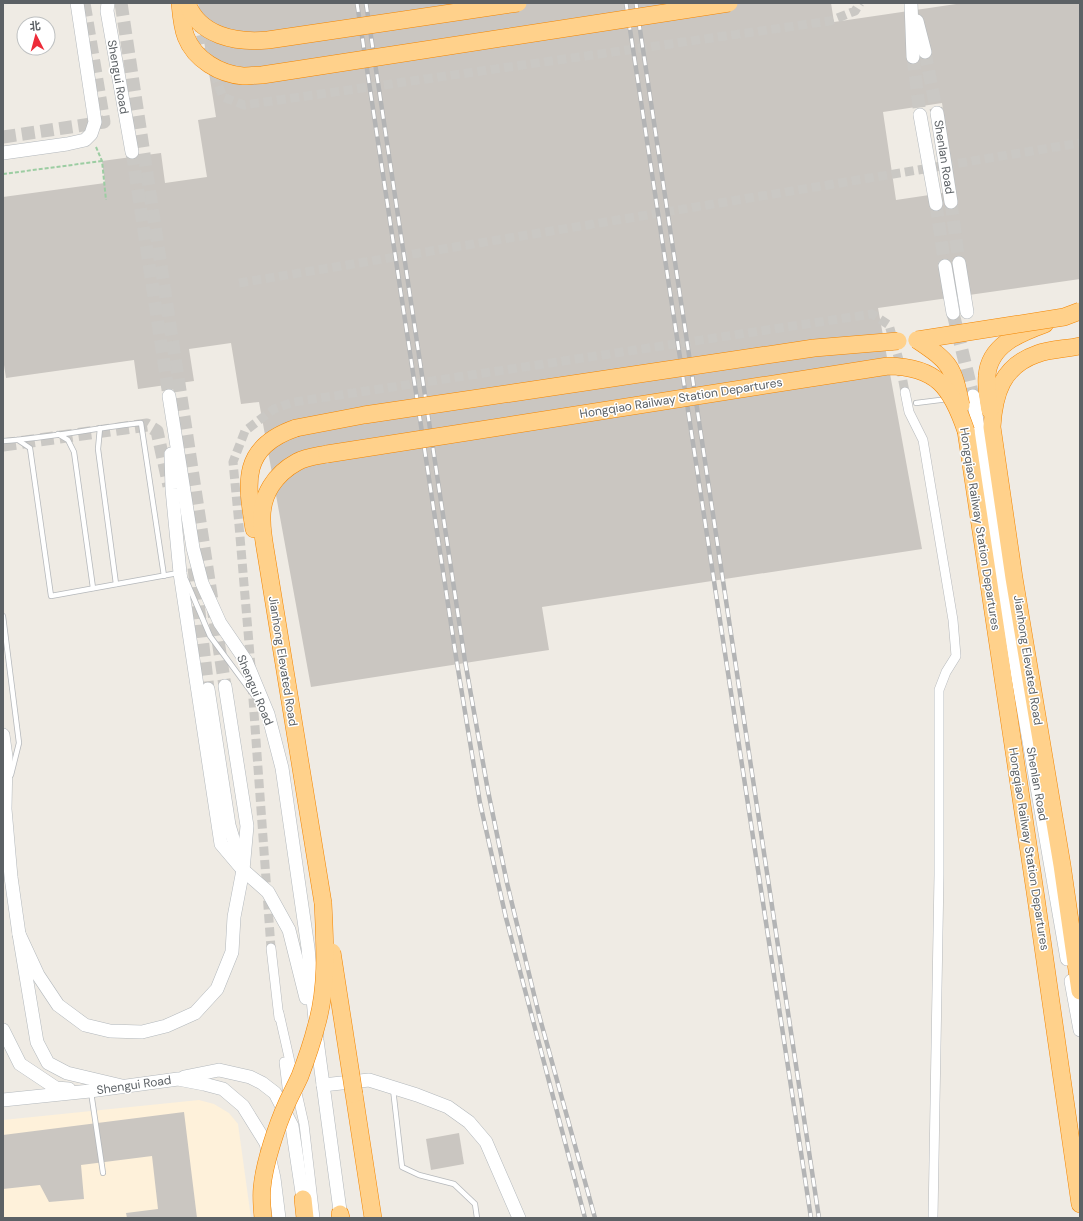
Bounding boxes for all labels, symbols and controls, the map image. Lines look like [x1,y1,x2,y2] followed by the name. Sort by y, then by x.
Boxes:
[16,16,56,56] north arrow
[29,19,41,34] text: 北
[104,39,132,115] street label: Shengui Road
[930,119,958,195] street label: Shenlan Road
[578,374,784,422] street label: Hongqiao Railway Station Departures
[956,426,1004,632] street label: Hongqiao Railway Station Departures
[1010,594,1046,726] street label: Jianhong Elevated Road
[265,595,301,727] street label: Jianhong Elevated Road
[233,652,277,728] street label: Shengui Road
[1005,746,1053,952] street label: Hongqiao Railway Station Departures
[1023,746,1051,822] street label: Shenlan Road
[96,1072,172,1098] street label: Shengui Road

